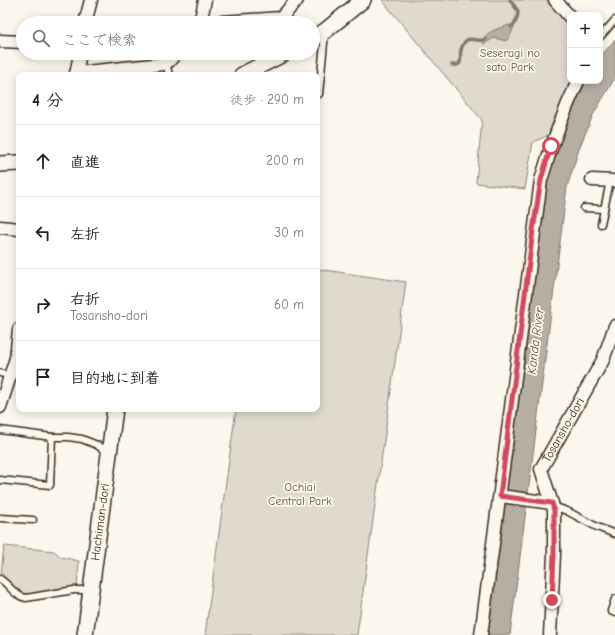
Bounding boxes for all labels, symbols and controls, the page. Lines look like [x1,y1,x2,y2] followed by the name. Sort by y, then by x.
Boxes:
[567,12,603,84] map controls
[567,12,603,48] button: +
[16,16,320,60] search box
[30,27,52,49] icon: search
[62,31,137,49] text: ここで検索
[480,46,540,74] park label: Seseragi no sato Park
[567,48,603,84] button: −
[32,91,63,110] text: 4 分
[230,92,304,107] text: 徒歩 · 290 m
[542,137,560,155] route start
[32,150,54,172] icon: ahead
[70,153,100,171] text: 直進
[266,153,304,168] text: 200 m
[32,222,54,244] icon: left
[70,225,100,243] text: 左折
[274,225,304,240] text: 30 m
[70,290,100,308] text: 右折
[32,294,54,316] icon: right
[274,297,304,312] text: 60 m
[523,306,547,375] water label: Kanda River
[70,308,148,323] text: Tosansho-dori
[32,366,54,388] icon: arrive
[70,369,160,387] text: 目的地に到着
[539,395,587,465] street label: Tosansho-dori
[268,480,332,508] park label: Ochiai Central Park
[88,483,112,561] street label: Hachiman-dori
[543,591,561,609] route end

